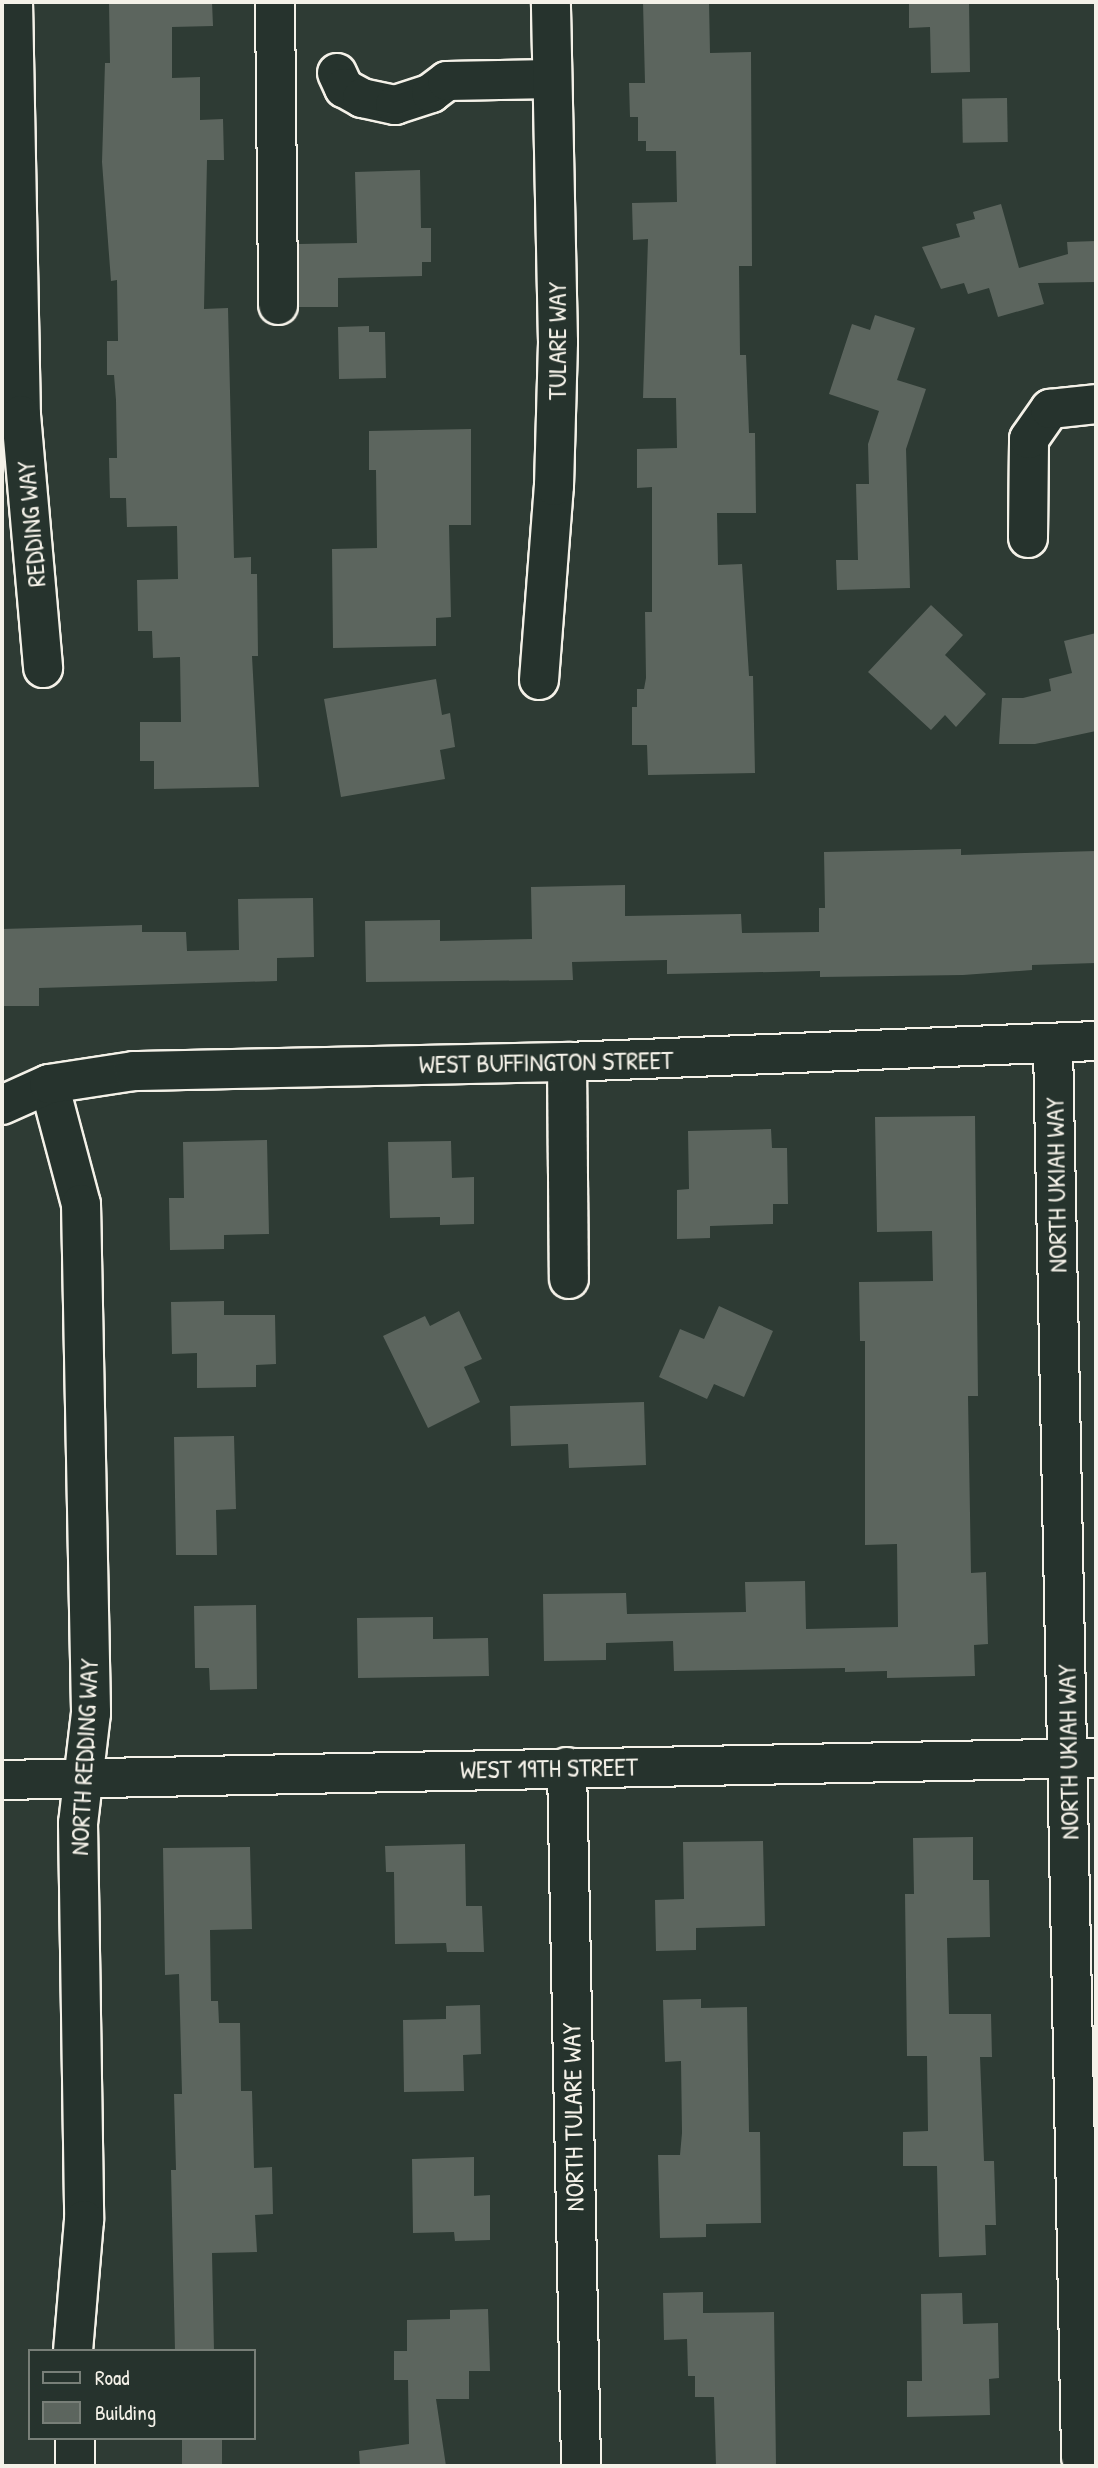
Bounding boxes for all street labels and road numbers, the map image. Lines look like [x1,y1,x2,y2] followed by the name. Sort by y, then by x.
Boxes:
[541,282,573,400] street label: TULARE WAY
[10,460,52,588] street label: REDDING WAY
[419,1044,673,1080] street label: WEST BUFFINGTON STREET
[1039,1097,1073,1273] street label: NORTH UKIAH WAY
[63,1658,105,1856] street label: NORTH REDDING WAY
[1051,1664,1085,1840] street label: NORTH UKIAH WAY
[460,1751,638,1785] street label: WEST 19TH STREET
[556,2022,590,2212] street label: NORTH TULARE WAY

